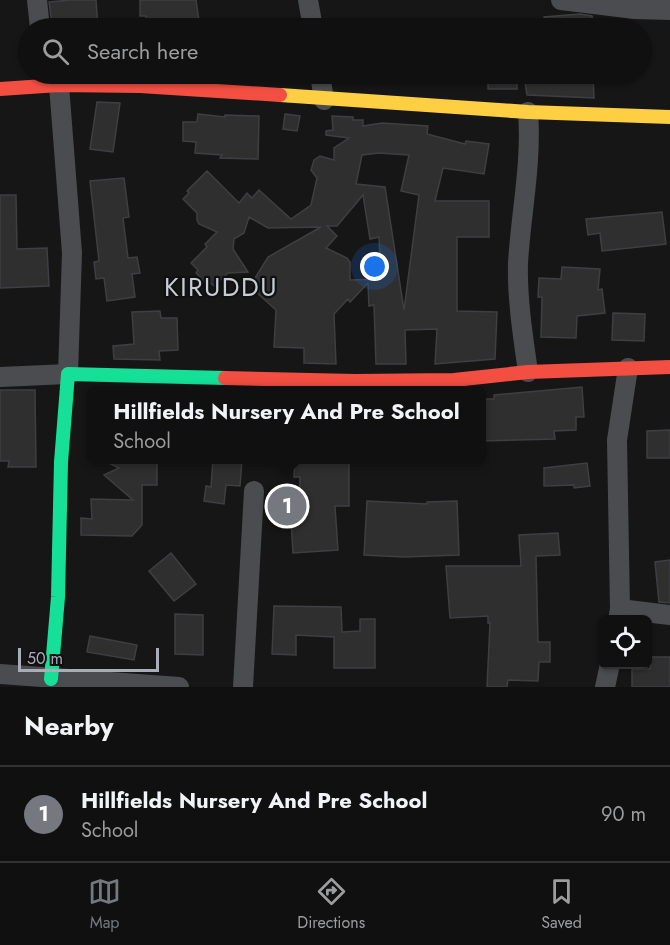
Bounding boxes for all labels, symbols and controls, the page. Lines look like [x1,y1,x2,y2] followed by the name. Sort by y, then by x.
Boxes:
[18,18,652,84] search box
[39,35,72,68] icon: search
[87,35,198,67] text: Search here
[360,252,389,281] your location
[164,268,278,306] district label: KIRUDDU
[87,386,486,464] popup
[113,395,460,427] text: Hillfields Nursery And Pre School
[113,427,171,456] text: School
[268,484,306,528] pin: 1
[598,615,652,669] map controls
[598,615,652,669] button: locate
[18,645,159,672] scale bar
[27,647,63,670] text: 50 m
[24,707,113,745] text: Nearby
[81,784,427,816] text: Hillfields Nursery And Pre School
[38,800,49,829] text: 1
[601,800,646,829] text: 90 m
[81,816,138,845] text: School
[88,875,121,934] tab: Map
[297,875,365,934] tab: Directions
[541,875,582,934] tab: Saved

